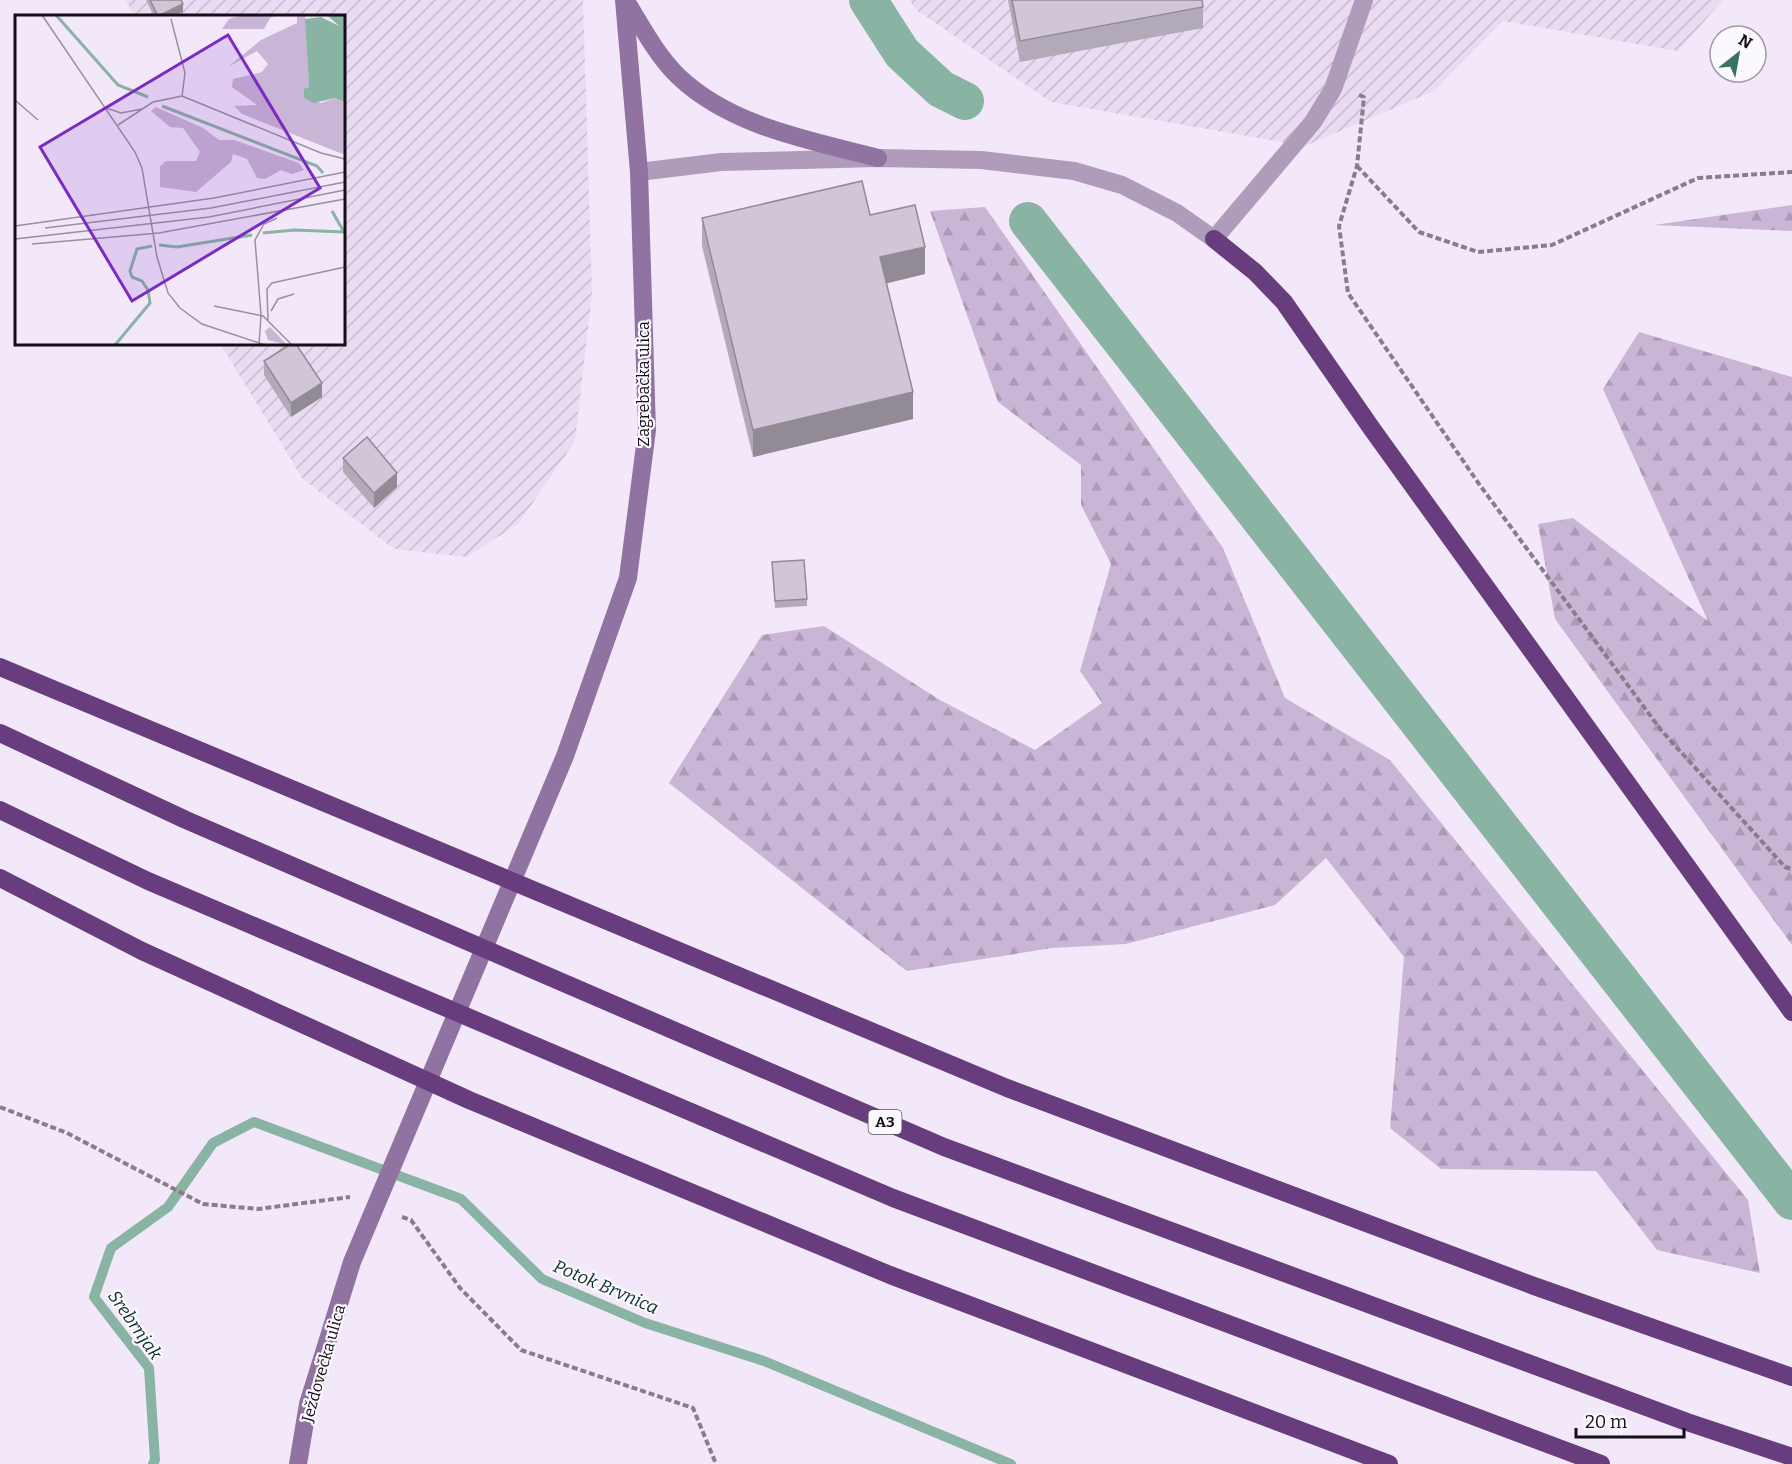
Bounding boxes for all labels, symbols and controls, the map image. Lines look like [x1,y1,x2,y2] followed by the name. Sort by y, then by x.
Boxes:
[15,15,345,345] inset map
[1708,24,1768,84] north arrow
[1735,30,1756,53] text: N
[634,321,653,447] street label: Zagrebačka ulica
[868,1110,902,1134] road number: A3
[550,1255,662,1319] water label: Potok Brvnica
[103,1286,167,1364] water label: Srebrnjak
[297,1302,349,1425] street label: Ježdovečka ulica
[1576,1401,1684,1439] scale bar
[1585,1411,1627,1433] text: 20 m

